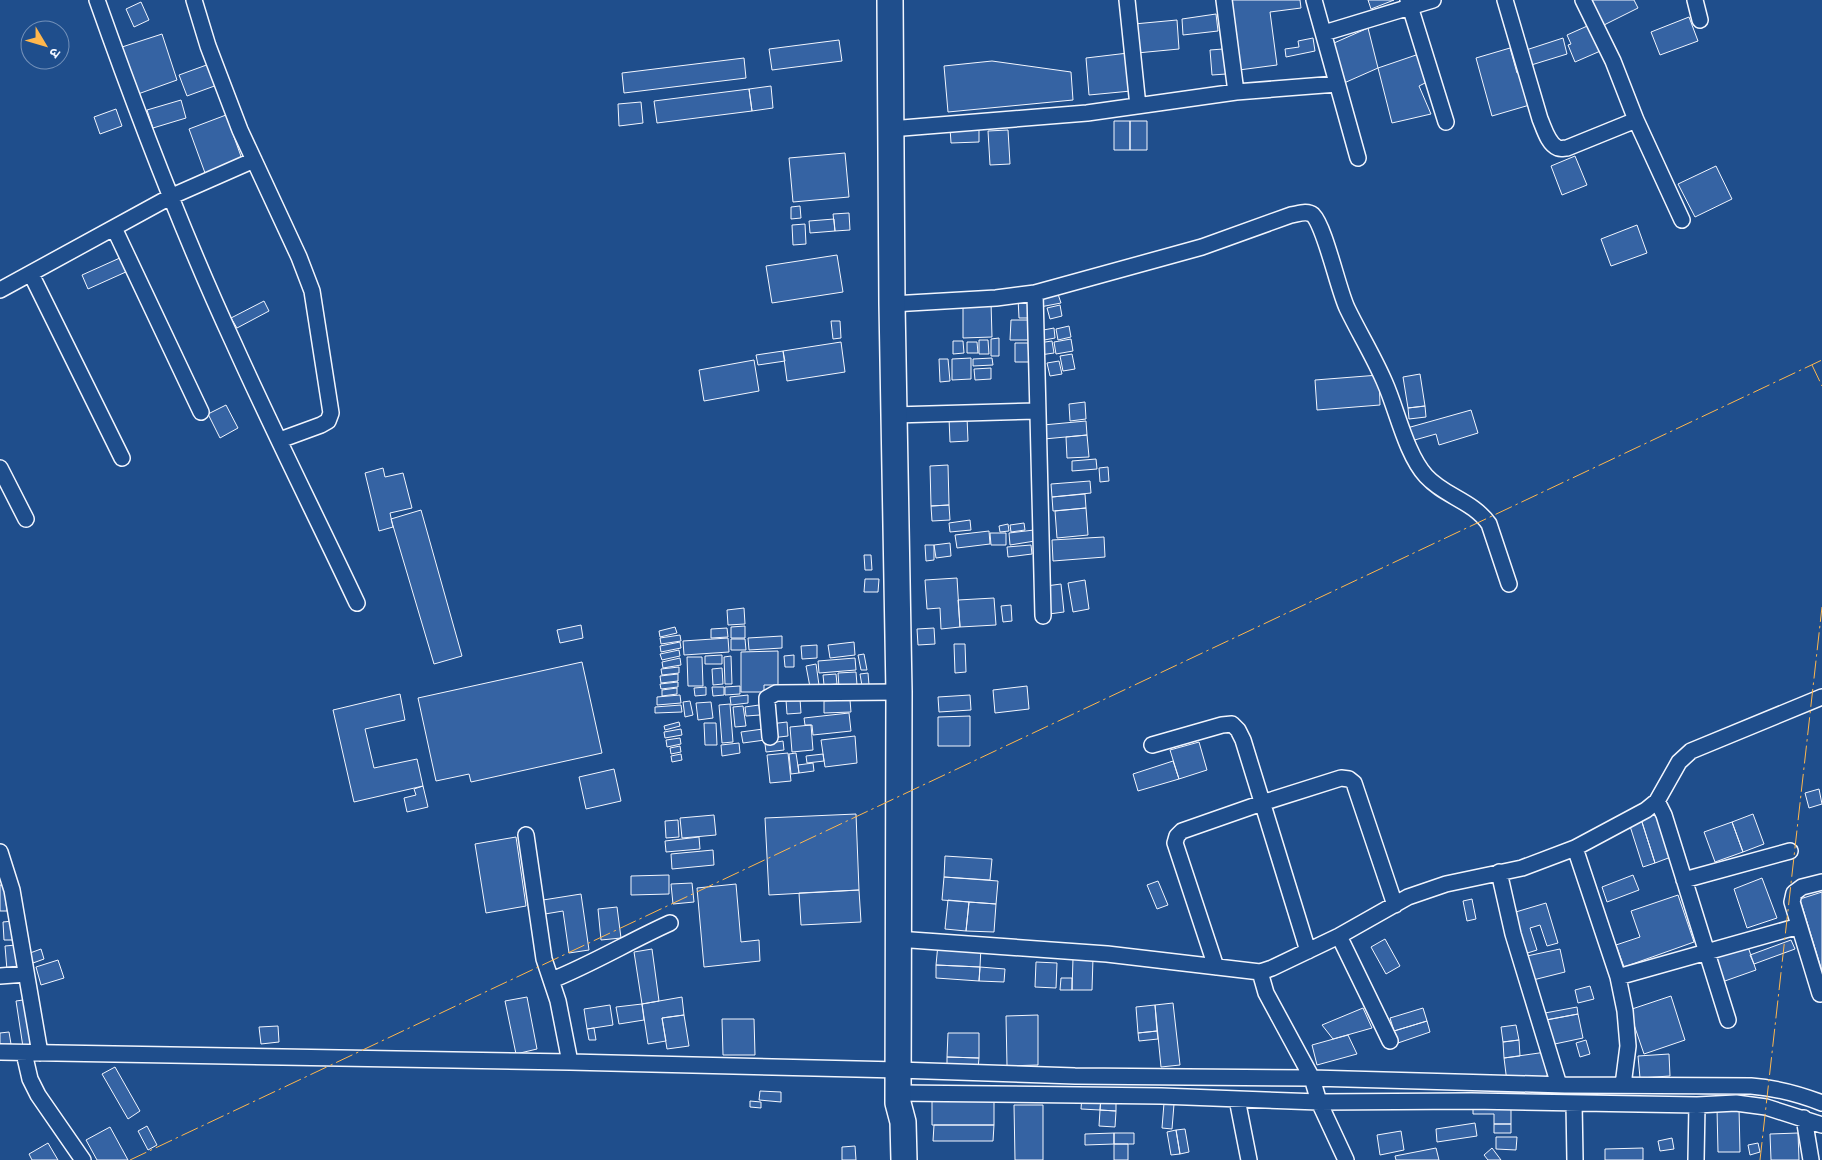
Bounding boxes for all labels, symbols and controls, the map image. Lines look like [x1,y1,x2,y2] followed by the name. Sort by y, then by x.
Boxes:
[20,20,70,70] north arrow
[46,45,64,62] text: उ

